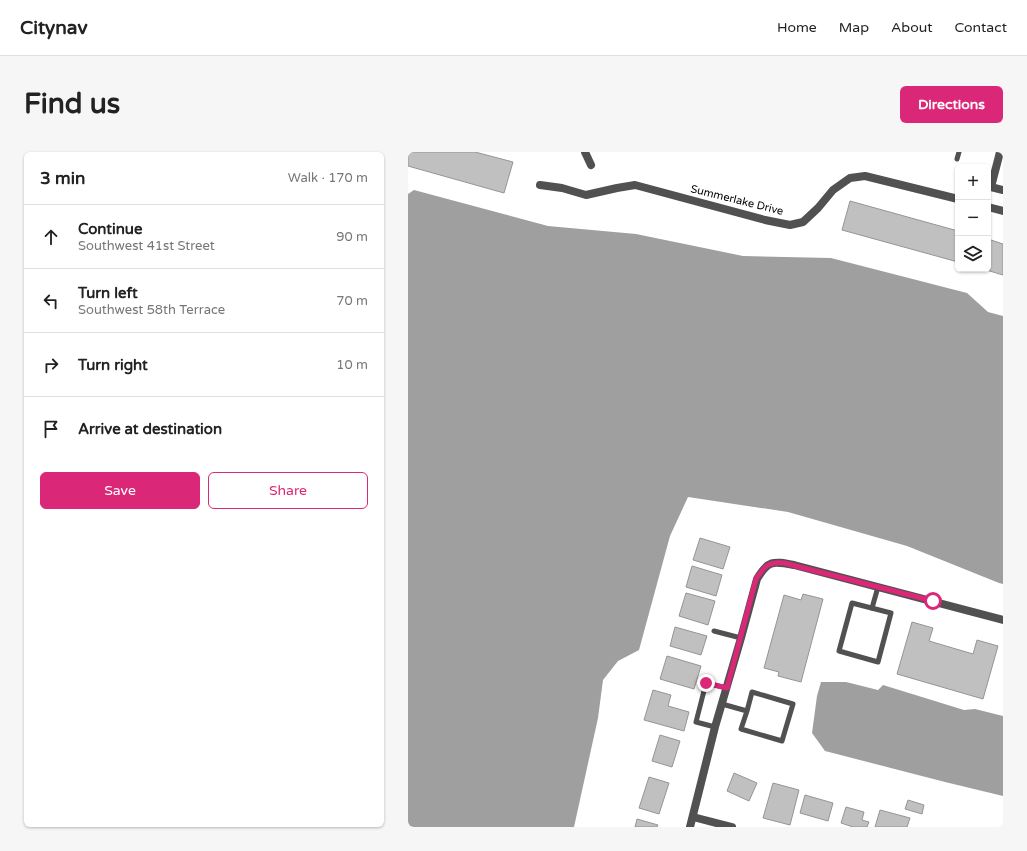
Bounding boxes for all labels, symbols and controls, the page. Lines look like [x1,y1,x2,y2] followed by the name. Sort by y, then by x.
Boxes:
[20,17,87,39] text: Citynav
[777,19,817,36] text: Home
[839,19,869,36] text: Map
[891,19,933,36] text: About
[955,19,1007,36] text: Contact
[900,86,1003,123] button: Directions
[24,87,120,121] text: Find us
[955,164,991,272] map controls
[955,164,991,200] button: +
[40,168,85,189] text: 3 min
[288,170,368,186] text: Walk · 170 m
[689,182,785,218] street label: Summerlake Drive
[955,200,991,236] button: −
[78,220,142,238] text: Continue
[40,226,62,248] icon: ahead
[336,229,368,245] text: 90 m
[955,236,991,272] button: layers
[78,238,215,254] text: Southwest 41st Street
[78,284,138,302] text: Turn left
[40,290,62,312] icon: left
[336,293,368,309] text: 70 m
[78,302,225,318] text: Southwest 58th Terrace
[40,354,62,376] icon: right
[78,356,148,374] text: Turn right
[336,357,368,373] text: 10 m
[40,418,62,440] icon: arrive
[78,420,222,438] text: Arrive at destination
[40,472,200,509] button: Save
[208,472,368,509] button: Share
[924,592,942,610] route start
[697,674,715,692] route end

